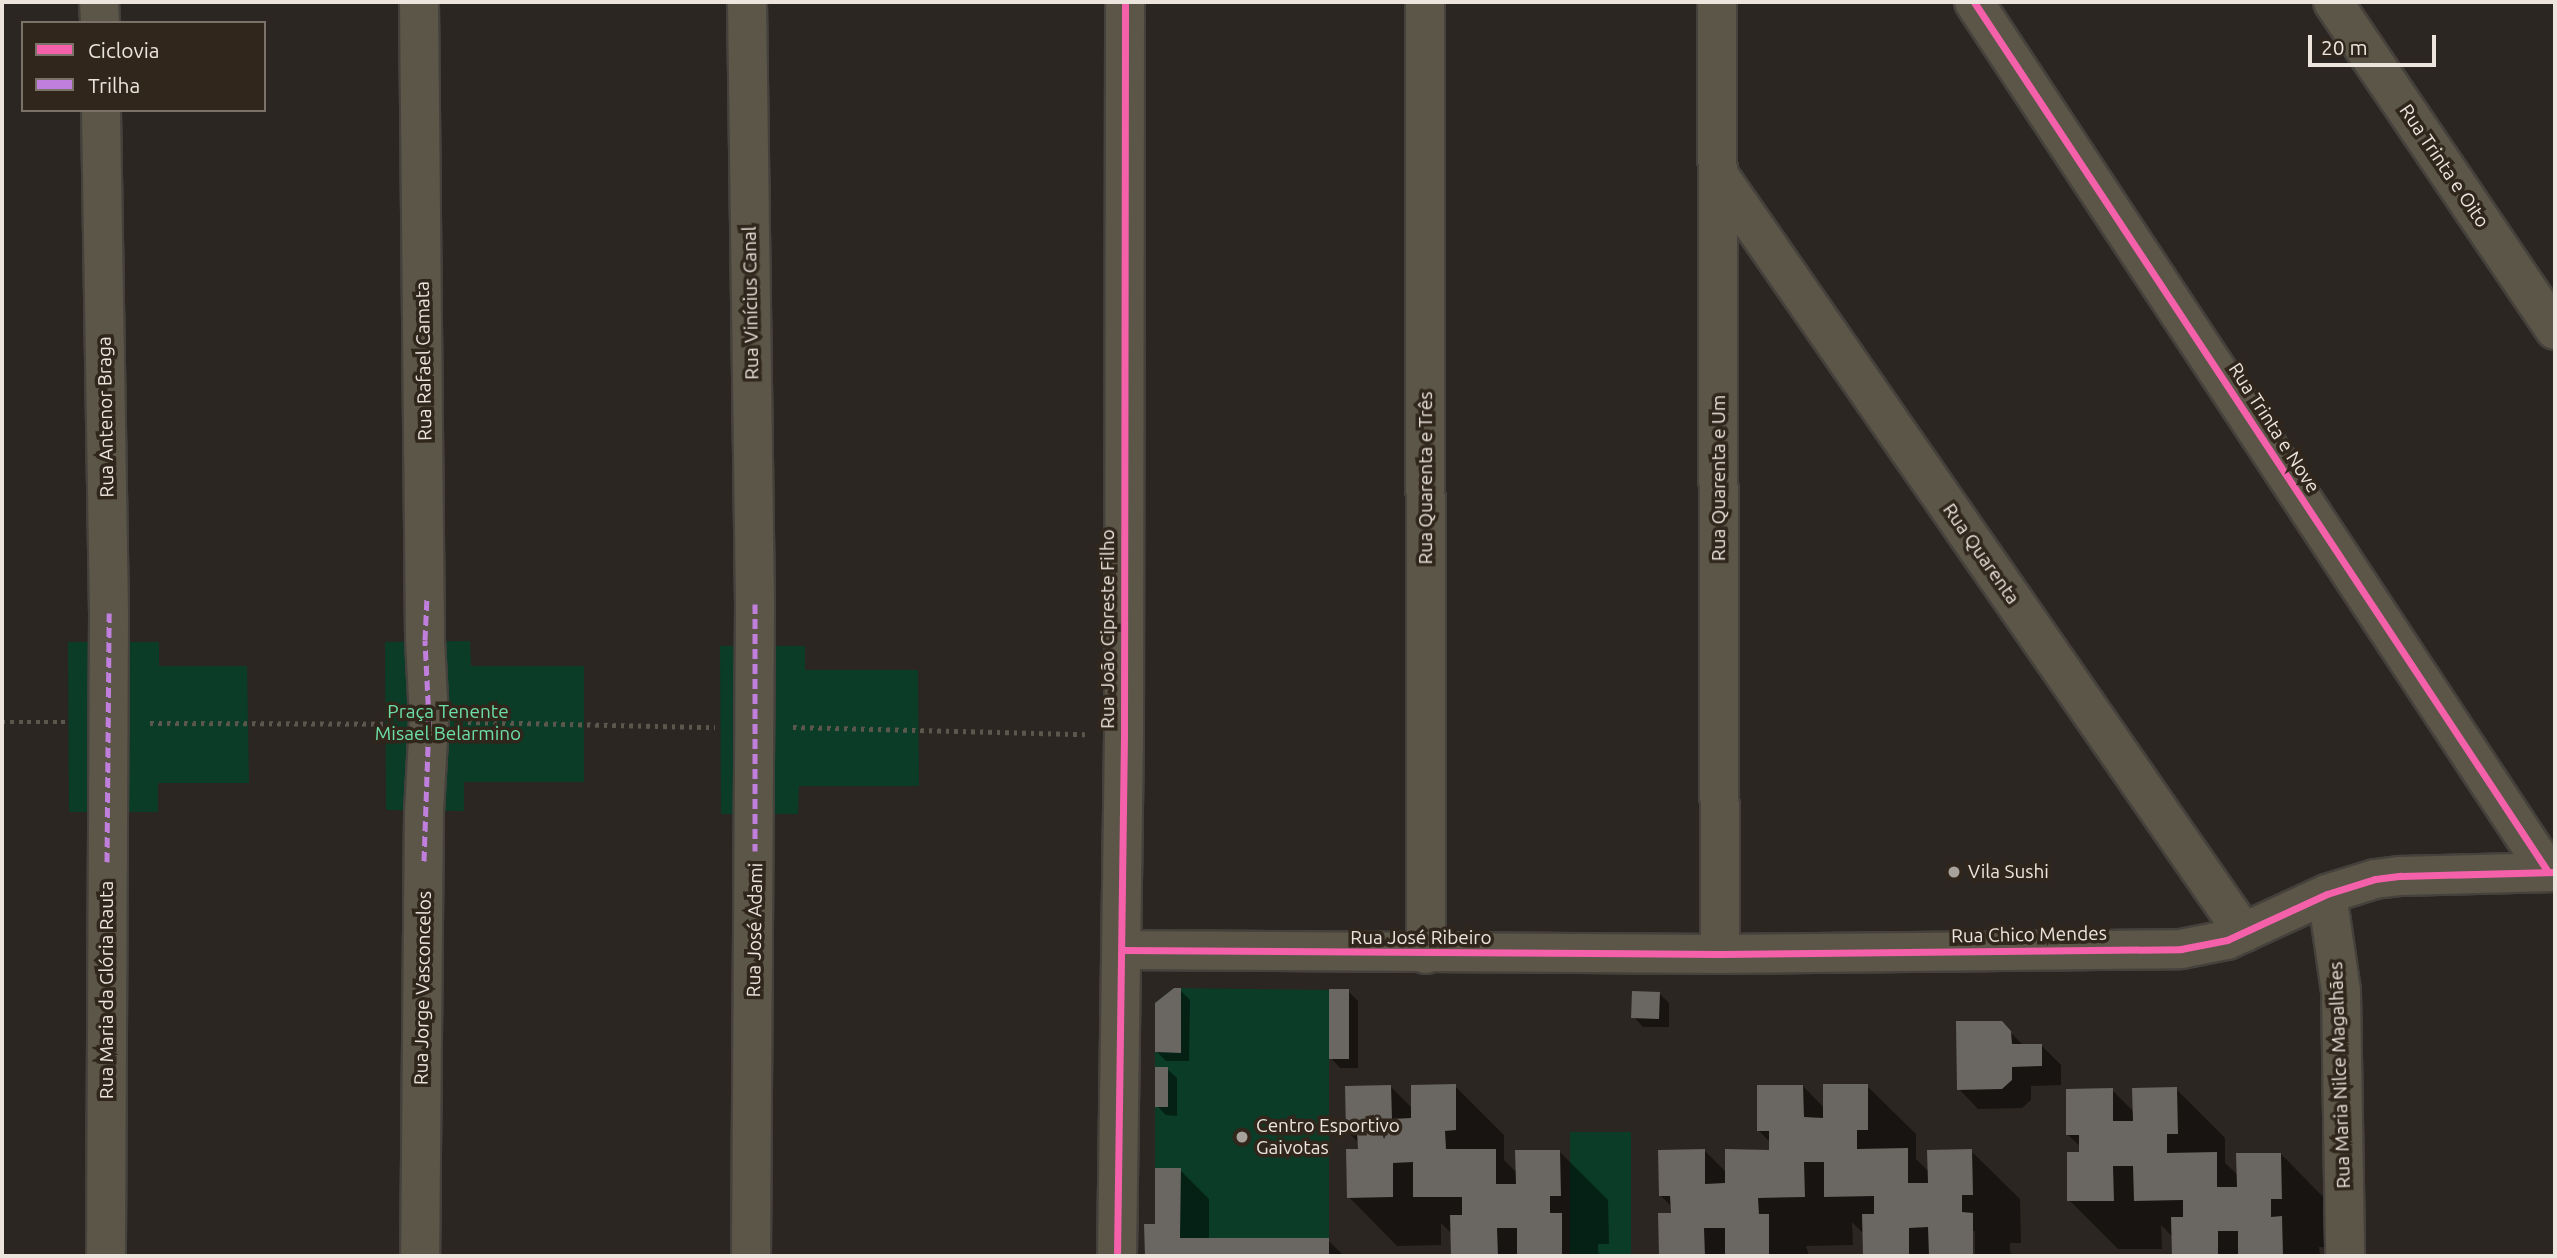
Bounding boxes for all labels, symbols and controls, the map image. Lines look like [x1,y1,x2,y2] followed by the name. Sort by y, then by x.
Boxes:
[21,21,266,112] legend
[2312,21,2440,65] scale bar
[2321,35,2368,59] text: 20 m
[88,38,160,62] text: Ciclovia
[88,73,140,97] text: Trilha
[2394,100,2494,232] street label: Rua Trinta e Oito
[738,226,764,380] street label: Rua Vinícius Canal
[411,281,437,441] street label: Rua Rafael Camata
[93,336,119,498] street label: Rua Antenor Braga
[2224,359,2324,497] street label: Rua Trinta e Nove
[1415,392,1437,564] street label: Rua Quarenta e Três
[1708,395,1730,561] street label: Rua Quarenta e Um
[1938,499,2024,609] street label: Rua Quarenta
[1097,529,1119,729] street label: Rua João Cipreste Filho
[375,701,521,745] park label: Praça Tenente Misael Belarmino
[1968,861,2049,883] place label: Vila Sushi
[742,863,768,997] street label: Rua José Adami
[1946,864,1962,880] marker: Vila Sushi
[96,881,118,1099] street label: Rua Maria da Glória Rauta
[410,891,436,1085] street label: Rua Jorge Vasconcelos
[1951,922,2107,948] street label: Rua Chico Mendes
[1350,927,1492,949] street label: Rua José Ribeiro
[2325,961,2355,1189] street label: Rua Maria Nilce Magalhães
[1256,1115,1400,1159] place label: Centro Esportivo Gaivotas
[1234,1129,1250,1145] marker: Centro Esportivo Gaivotas

